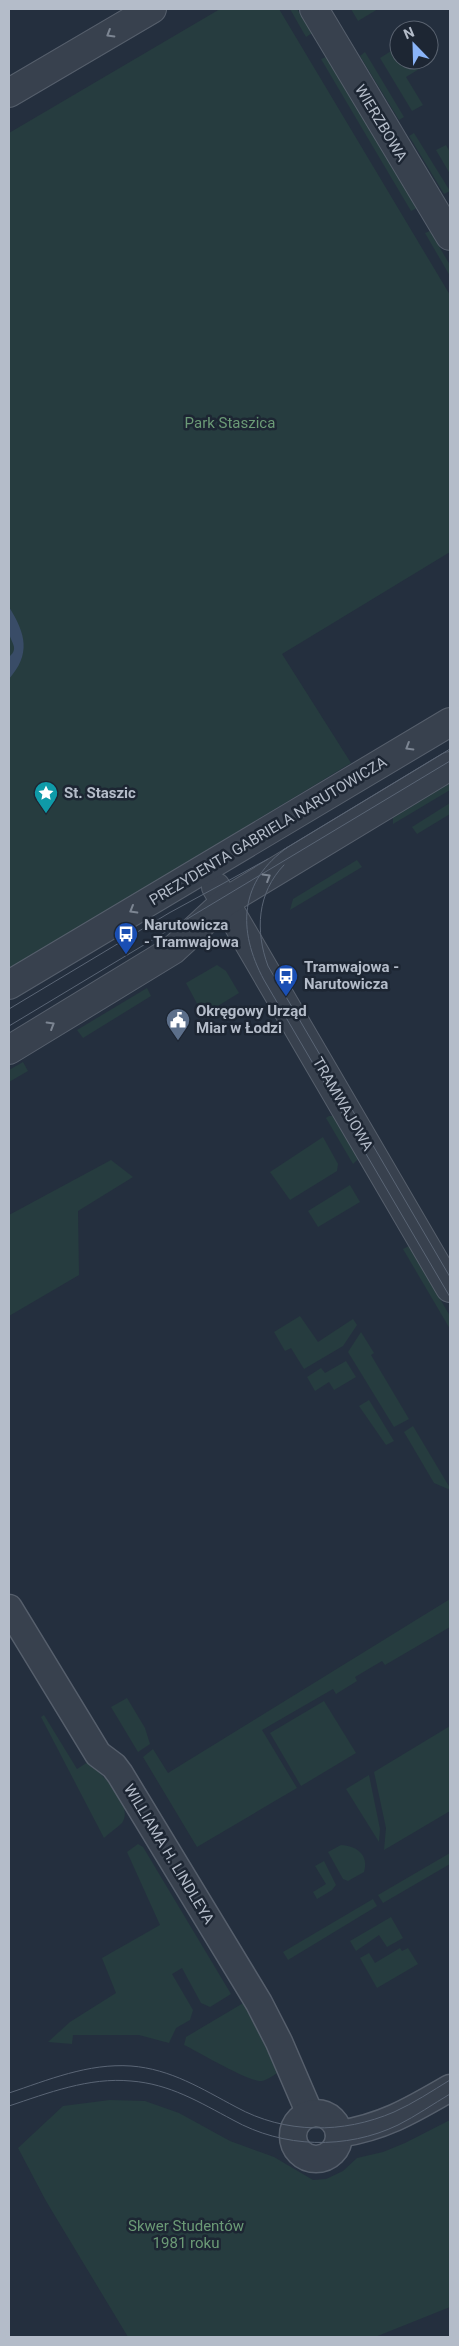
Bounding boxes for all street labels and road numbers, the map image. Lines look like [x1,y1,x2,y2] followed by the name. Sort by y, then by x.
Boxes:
[351,81,411,165] street label: WIERZBOWA
[146,753,390,909] street label: PREZYDENTA GABRIELA NARUTOWICZA
[309,1054,377,1154] street label: TRAMWAJOWA
[120,1781,218,1927] street label: WILLIAMA H. LINDLEYA

